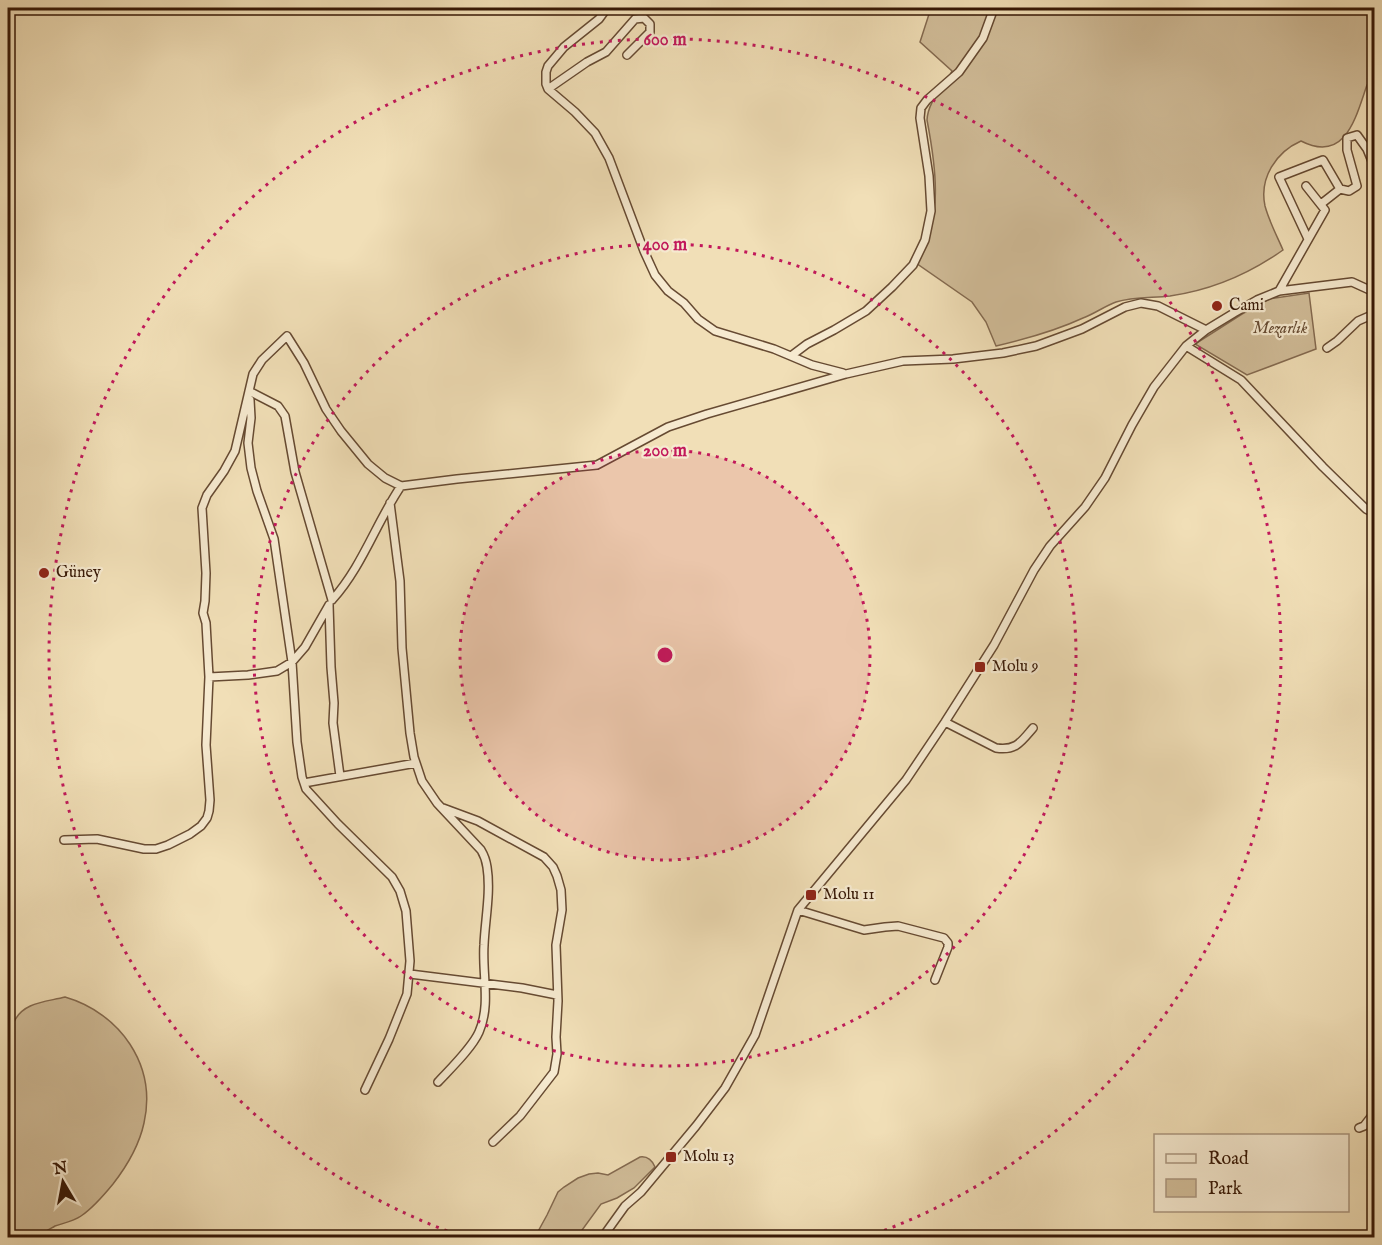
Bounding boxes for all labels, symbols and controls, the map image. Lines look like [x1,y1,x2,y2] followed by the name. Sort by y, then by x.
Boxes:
[643,29,687,52] text: 600 m
[643,234,687,257] text: 400 m
[1229,296,1264,316] place label: Cami
[1210,299,1224,313] marker: Cami
[1253,319,1308,339] park label: Mezarlık
[643,440,687,463] text: 200 m
[56,563,101,583] place label: Güney
[37,566,51,580] marker: Güney
[655,645,675,665] centre of rings
[992,657,1039,677] place label: Molu 9
[973,660,987,674] marker: Molu 9
[823,885,874,905] place label: Molu 11
[804,888,818,902] marker: Molu 11
[1154,1134,1349,1212] legend
[683,1147,734,1167] place label: Molu 13
[1208,1148,1249,1171] text: Road
[664,1150,678,1164] marker: Molu 13
[33,1152,93,1212] north arrow
[51,1158,69,1180] text: N
[1208,1178,1243,1201] text: Park

